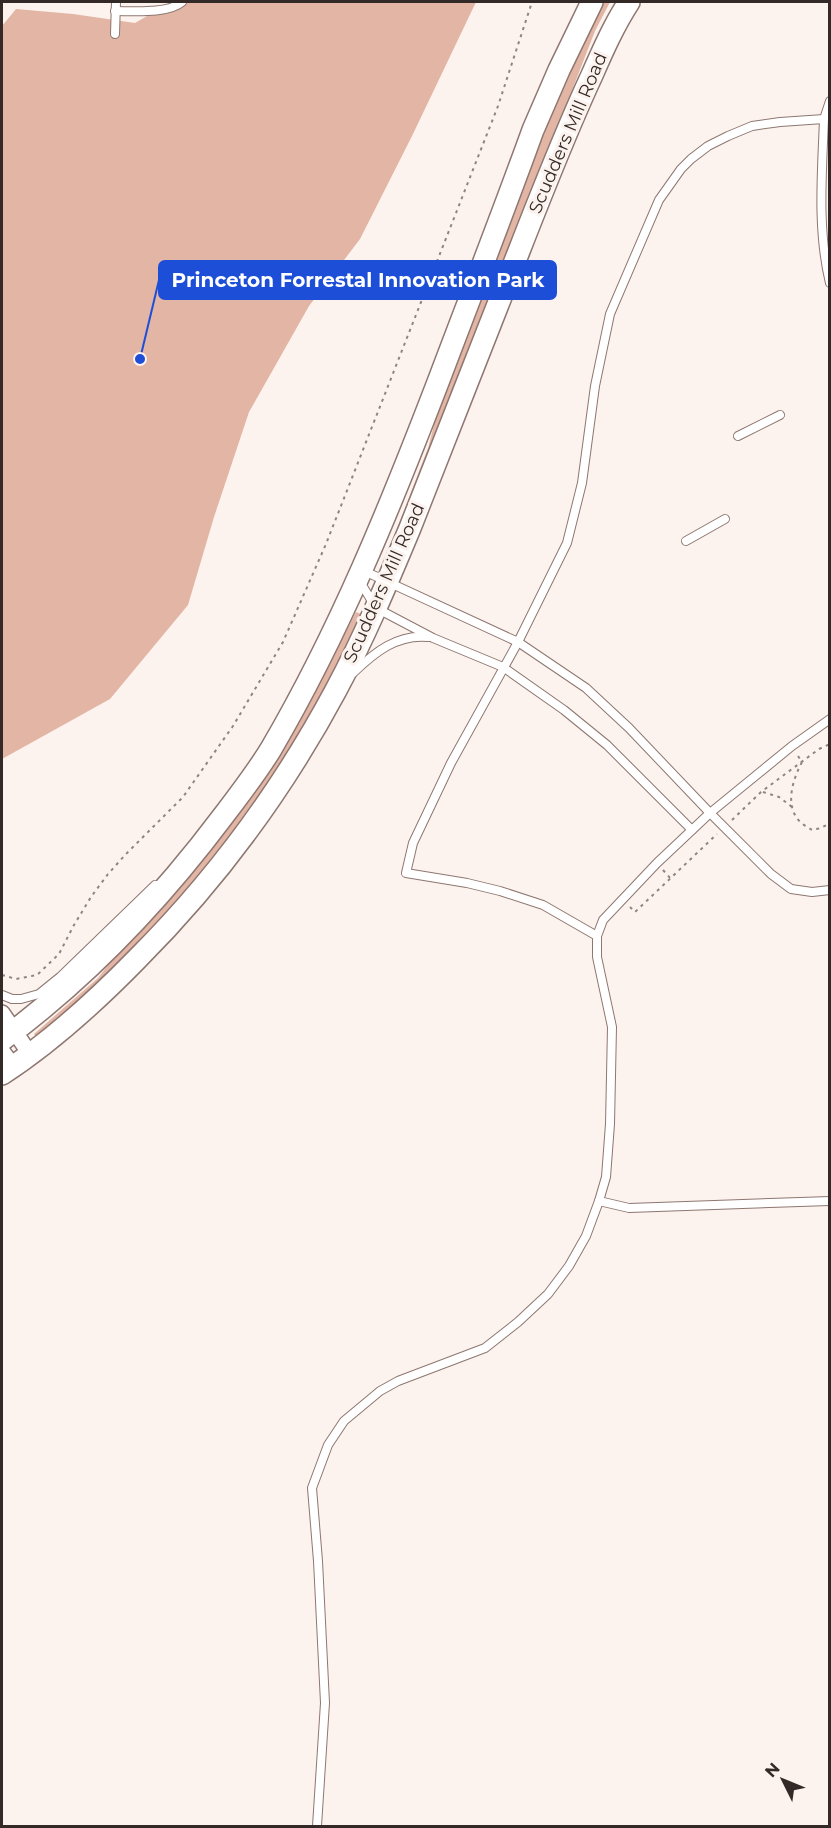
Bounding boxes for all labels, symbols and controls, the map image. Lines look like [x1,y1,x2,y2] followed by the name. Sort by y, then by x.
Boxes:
[524,49,612,217] street label: Scudders Mill Road
[159,261,556,299] callout: Princeton Forrestal Innovation Park
[172,268,545,292] text: Princeton Forrestal Innovation Park
[339,500,429,666] street label: Scudders Mill Road
[753,1750,813,1810] north arrow
[761,1759,784,1781] text: N

